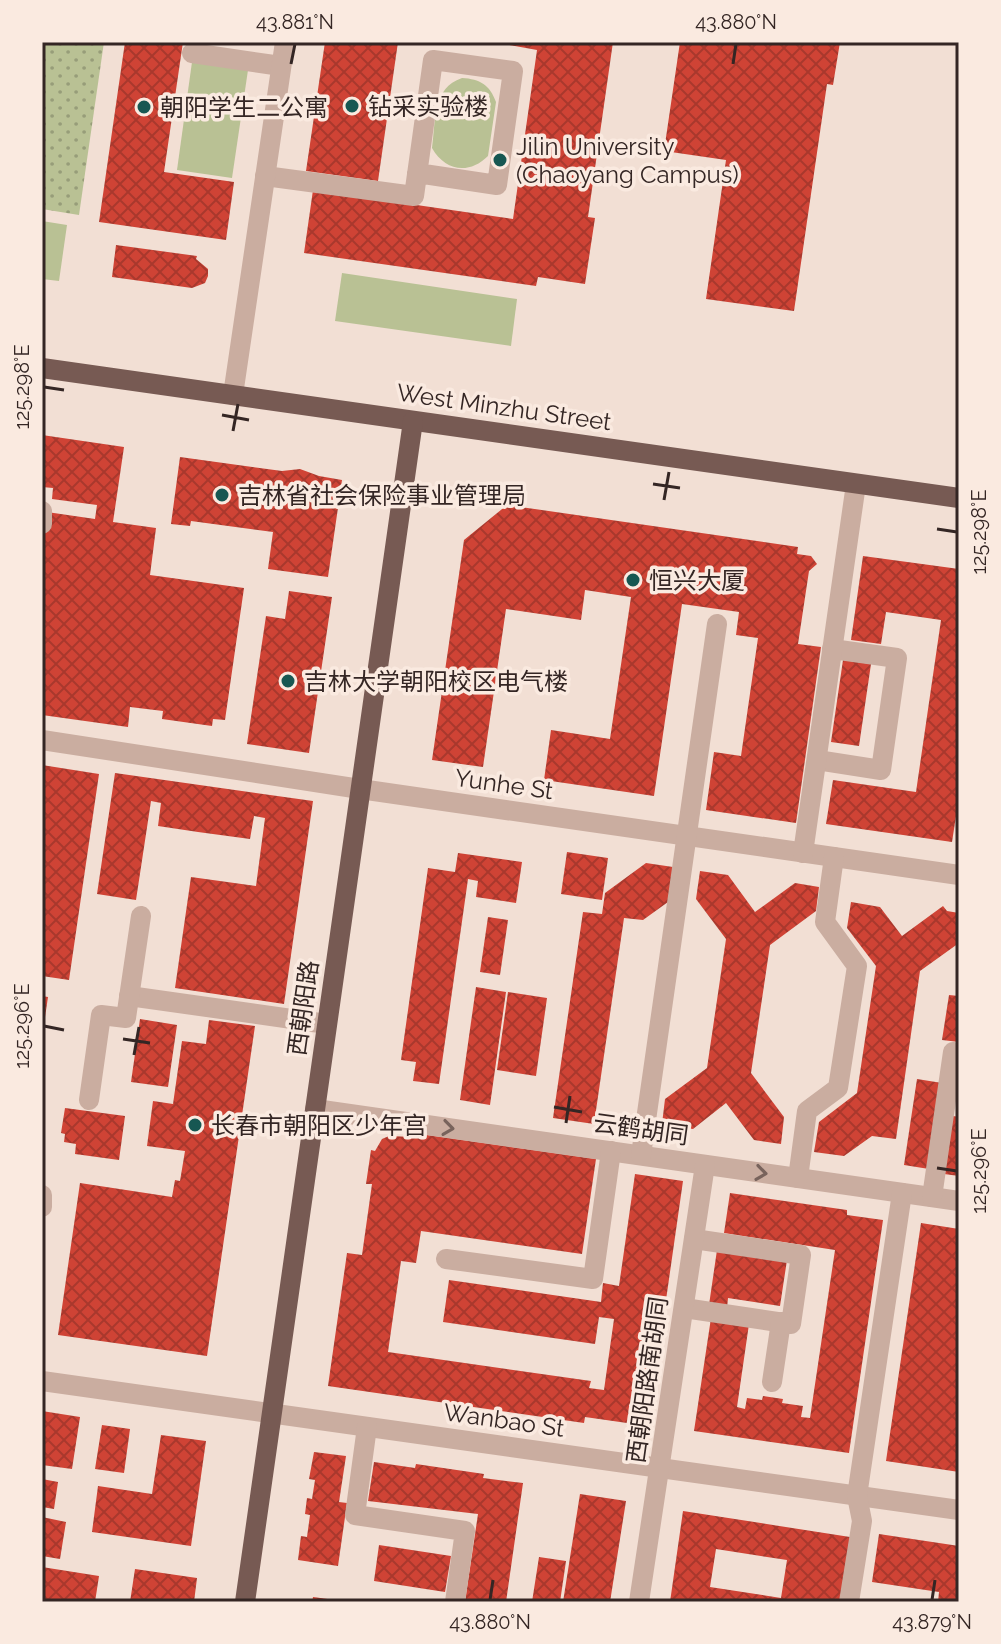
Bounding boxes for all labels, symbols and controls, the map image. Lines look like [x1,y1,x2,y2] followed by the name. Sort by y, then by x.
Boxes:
[256,10,334,34] text: 43.881°N
[695,10,777,34] text: 43.880°N
[368,92,488,121] place label: 钻采实验楼
[160,93,328,122] place label: 朝阳学生二公寓
[343,97,361,115] marker: 钻采实验楼
[135,98,153,116] marker: 朝阳学生二公寓
[516,132,739,189] place label: Jilin University (Chaoyang Campus)
[491,151,509,169] marker: Jilin University (Chaoyang Campus)
[10,344,34,430] text: 125.298°E
[395,378,613,436] street label: West Minzhu Street
[238,481,526,510] place label: 吉林省社会保险事业管理局
[213,486,231,504] marker: 吉林省社会保险事业管理局
[967,489,991,575] text: 125.298°E
[649,566,745,595] place label: 恒兴大厦
[624,571,642,589] marker: 恒兴大厦
[304,667,568,696] place label: 吉林大学朝阳校区电气楼
[279,672,297,690] marker: 吉林大学朝阳校区电气楼
[453,763,555,805] street label: Yunhe St
[282,958,324,1058] street label: 西朝阳路
[10,983,34,1069] text: 125.296°E
[591,1108,691,1150] street label: 云鹤胡同
[211,1111,427,1140] place label: 长春市朝阳区少年宫
[186,1116,204,1134] marker: 长春市朝阳区少年宫
[441,1119,455,1136] one-way arrow
[967,1128,991,1214] text: 125.296°E
[754,1164,767,1181] one-way arrow
[621,1295,673,1465] street label: 西朝阳路南胡同
[442,1397,566,1443] street label: Wanbao St
[449,1610,531,1634] text: 43.880°N
[892,1610,972,1634] text: 43.879°N

